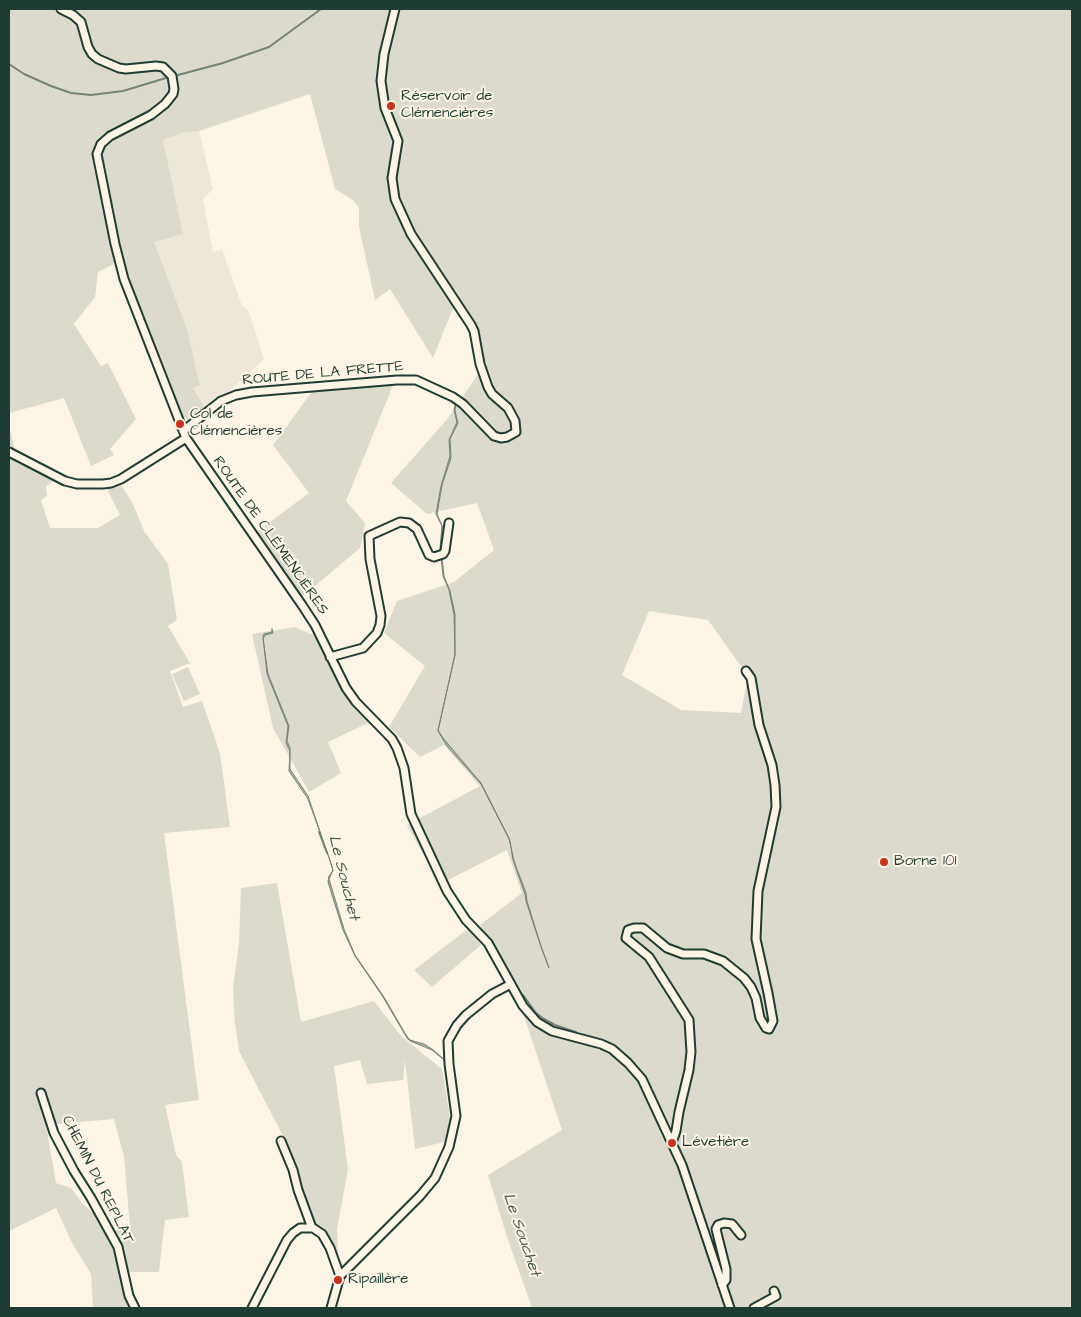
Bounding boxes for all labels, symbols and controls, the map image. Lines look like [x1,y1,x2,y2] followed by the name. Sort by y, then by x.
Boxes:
[401,88,493,123] place label: Réservoir de Clémencières
[385,100,397,112] marker: Réservoir de Clémencières
[242,358,404,390] street label: ROUTE DE LA FRETTE
[190,406,282,441] place label: Col de Clémencières
[174,418,186,430] marker: Col de Clémencières
[208,453,332,619] street label: ROUTE DE CLÉMENCIÈRES
[323,834,363,922] water label: Le Souchet
[894,853,956,871] place label: Borne 101
[878,856,890,868] marker: Borne 101
[57,1113,137,1247] street label: CHEMIN DU REPLAT
[682,1134,749,1152] place label: Lévetière
[666,1137,678,1149] marker: Lévetière
[498,1191,544,1279] water label: Le Souchet
[348,1271,408,1289] place label: Ripaillère
[332,1274,344,1286] marker: Ripaillère

